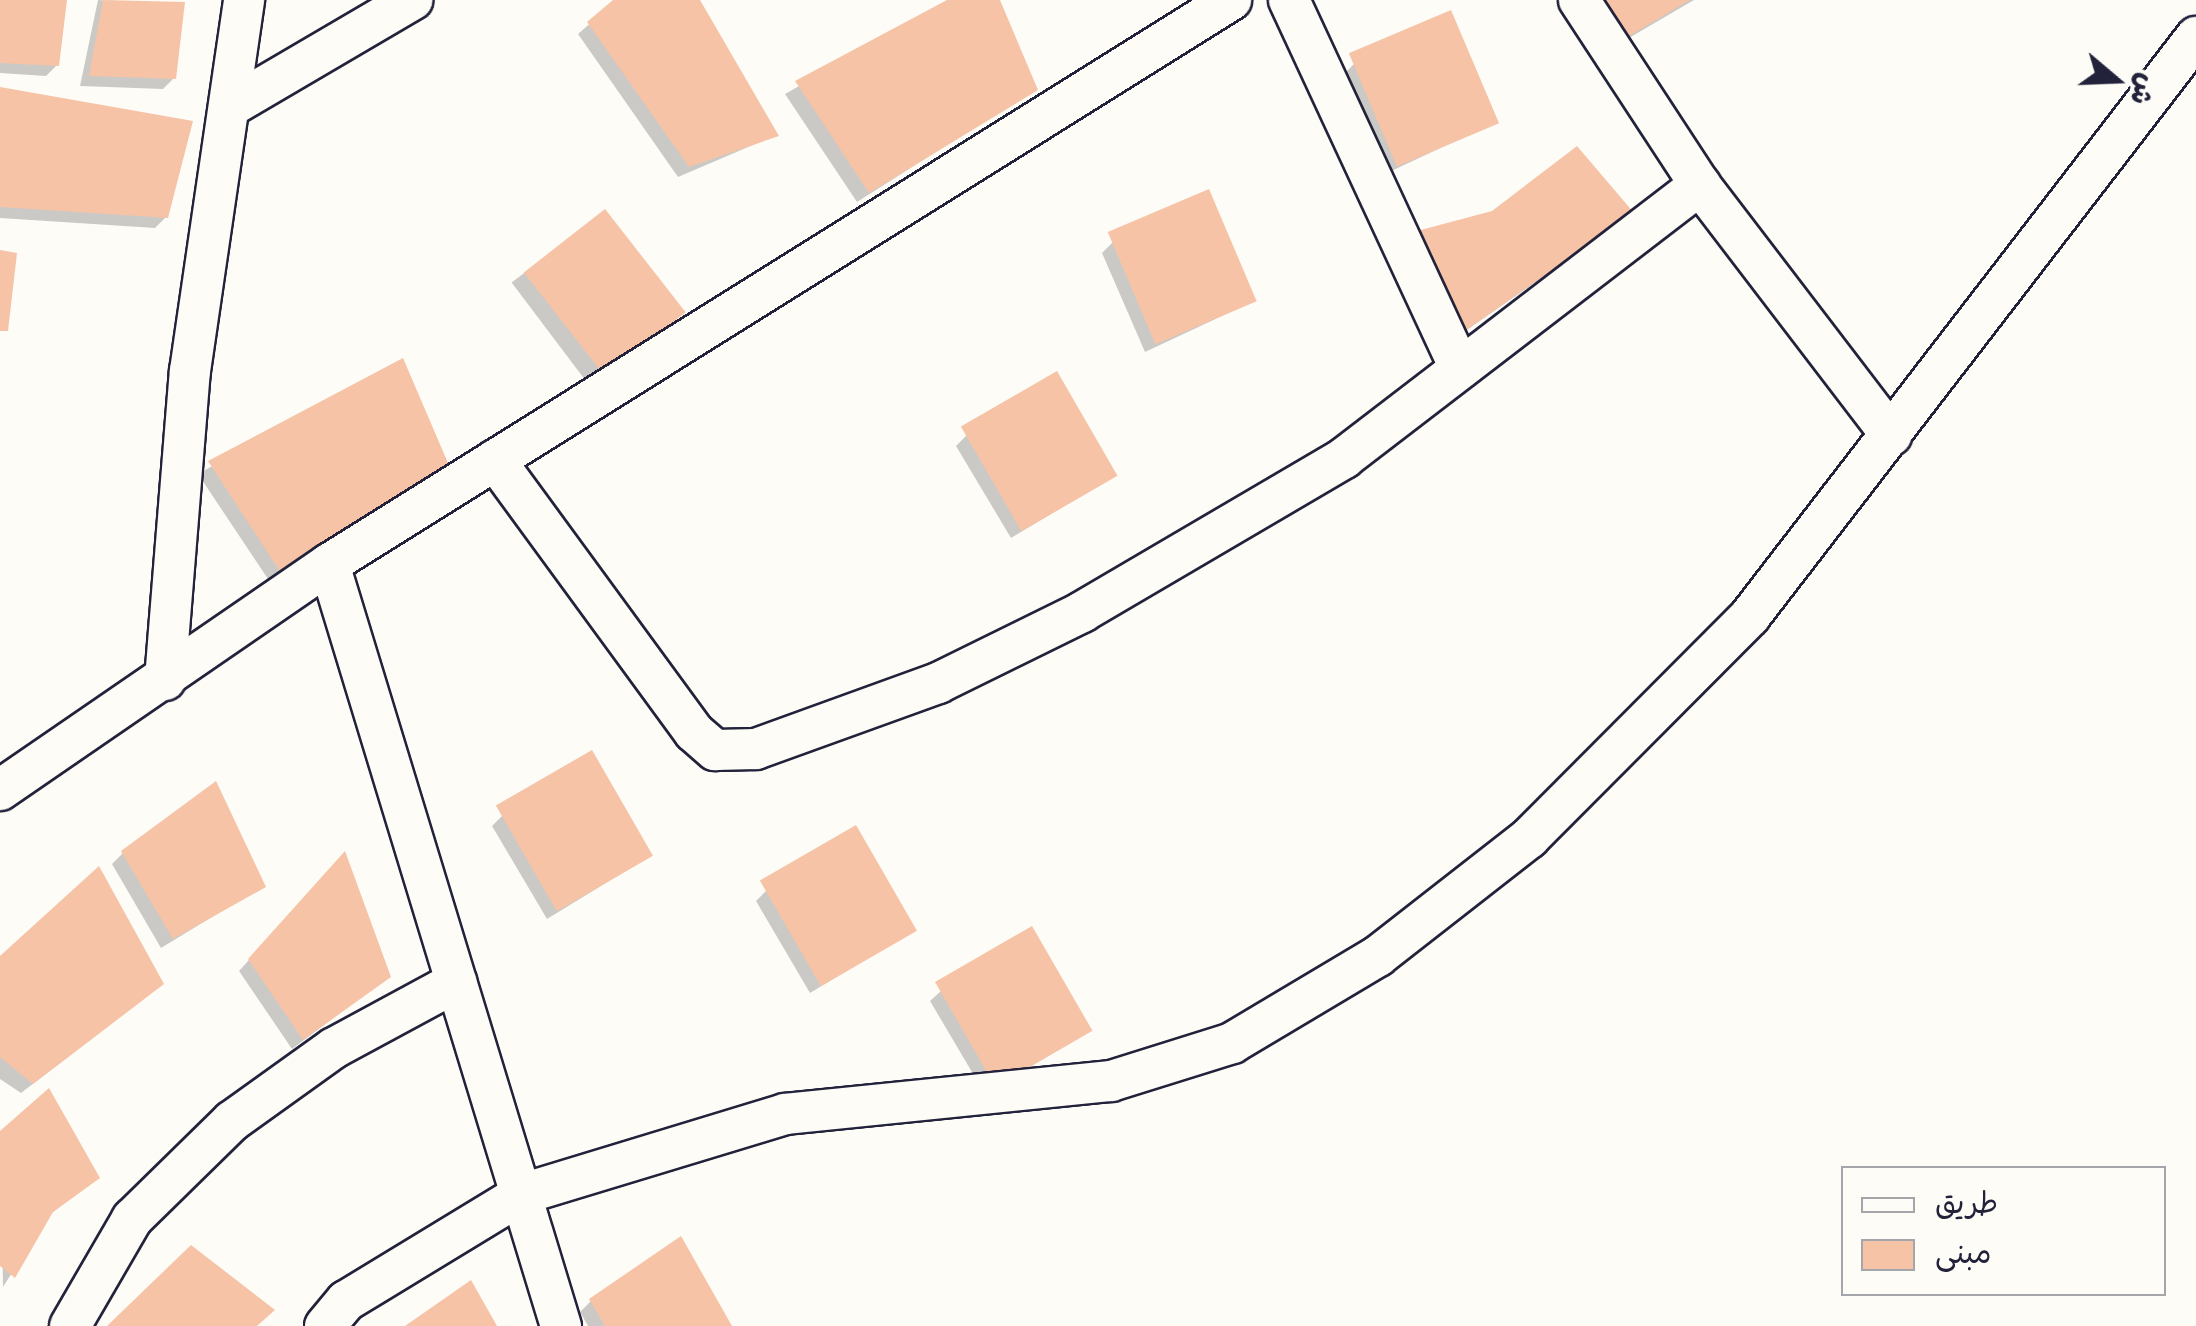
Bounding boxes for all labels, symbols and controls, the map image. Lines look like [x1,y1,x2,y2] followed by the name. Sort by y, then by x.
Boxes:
[2066,30,2166,130] north arrow
[2122,69,2166,110] text: ش
[1841,1166,2166,1296] legend
[1935,1183,1998,1221] text: طريق
[1935,1233,1991,1271] text: مبنى

